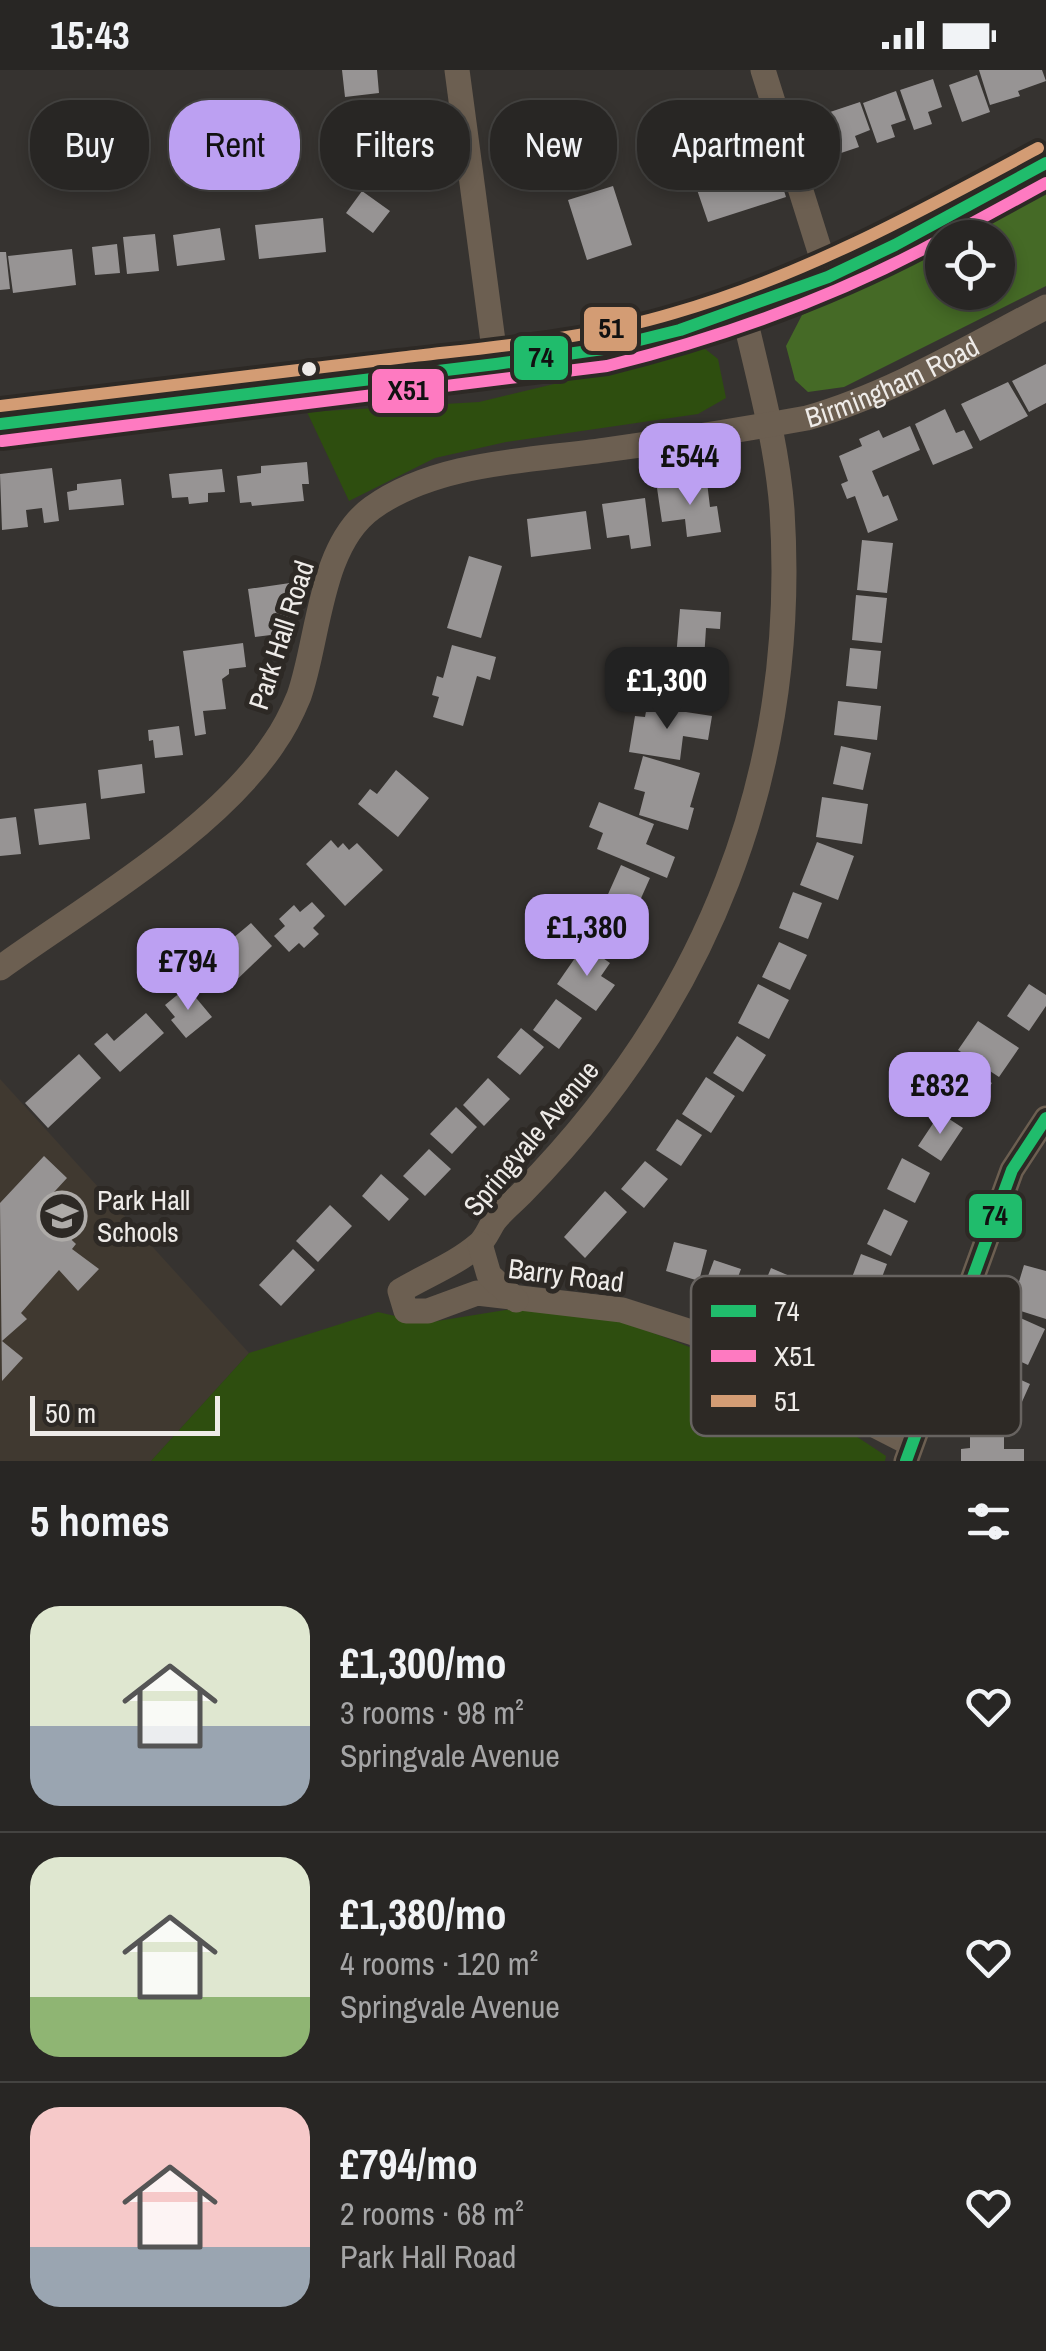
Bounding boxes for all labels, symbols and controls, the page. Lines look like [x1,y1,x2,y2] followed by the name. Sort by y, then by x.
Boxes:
[50,10,130,61] text: 15:43
[30,100,149,190] chip: Buy
[169,100,300,190] chip: Rent
[320,100,470,190] chip: Filters
[490,100,617,190] chip: New
[637,100,840,190] chip: Apartment
[925,220,1015,310] map controls
[925,220,1015,310] button: locate
[582,305,639,353] line badge: 51
[598,309,624,347] text: 51
[801,327,986,437] street label: Birmingham Road
[512,334,570,382] line badge: 74
[528,338,554,376] text: 74
[299,359,319,379] unlabelled marker
[370,367,446,415] line badge: X51
[388,371,429,409] text: X51
[631,423,749,508] pin: £544
[661,434,719,477] text: £544
[239,556,323,714] street label: Park Hall Road
[586,647,748,732] pin: £1,300
[627,658,707,701] text: £1,300
[506,894,668,979] pin: £1,380
[547,905,627,948] text: £1,380
[129,928,247,1013] pin: £794
[159,939,217,982] text: £794
[455,1052,607,1224] street label: Springvale Avenue
[881,1052,999,1137] pin: £832
[911,1063,969,1106] text: £832
[97,1181,190,1251] place label: Park Hall Schools
[36,1190,88,1242] school or university icon: Park Hall Schools
[967,1192,1024,1240] line badge: 74
[982,1196,1008,1234] text: 74
[506,1249,626,1301] street label: Barry Road
[691,1276,1021,1436] legend
[774,1292,800,1330] text: 74
[774,1337,815,1375] text: X51
[774,1382,800,1420] text: 51
[30,1391,220,1436] scale bar
[45,1394,96,1432] text: 50 m
[30,1493,170,1549] text: 5 homes
[961,1494,1016,1549] icon: filters
[340,1635,507,1691] text: £1,300/mo
[110,1646,230,1766] icon: home
[961,1679,1016,1734] icon: heart
[340,1691,524,1734] text: 3 rooms · 98 m²
[340,1734,560,1777] text: Springvale Avenue
[340,1886,507,1942] text: £1,380/mo
[110,1897,230,2017] icon: home
[961,1930,1016,1985] icon: heart
[340,1942,538,1985] text: 4 rooms · 120 m²
[340,1985,560,2028] text: Springvale Avenue
[340,2136,478,2192] text: £794/mo
[110,2147,230,2267] icon: home
[961,2180,1016,2235] icon: heart
[340,2192,524,2235] text: 2 rooms · 68 m²
[340,2235,516,2278] text: Park Hall Road

